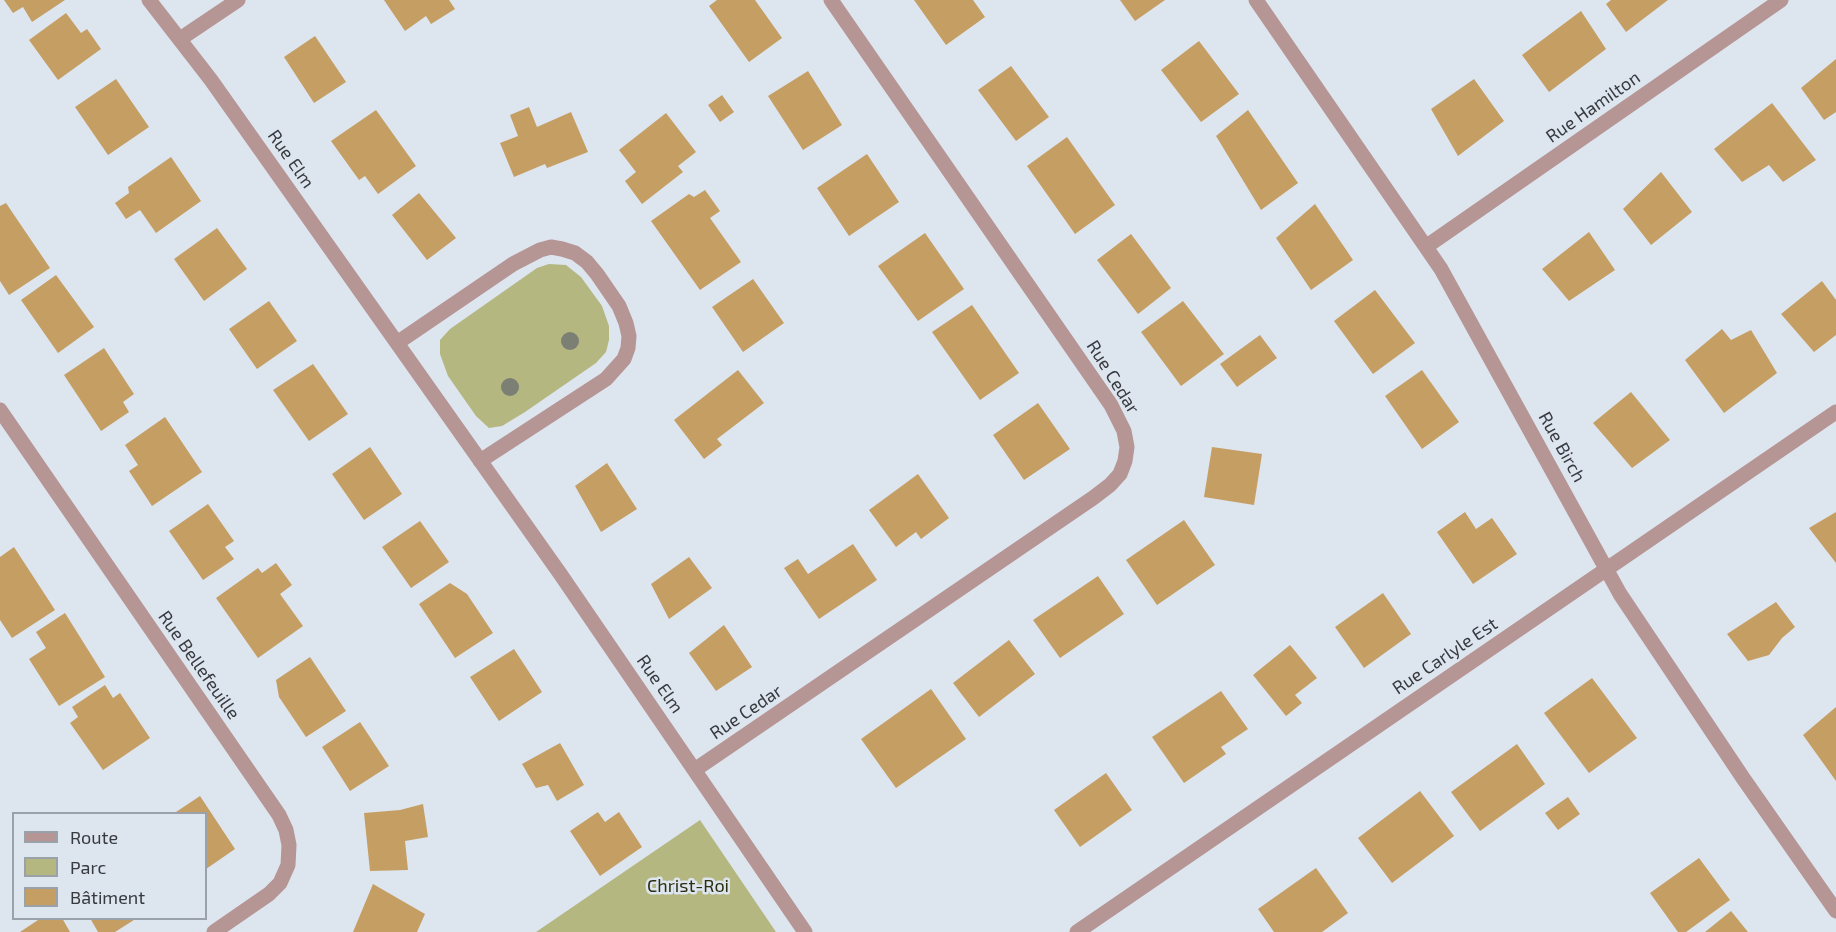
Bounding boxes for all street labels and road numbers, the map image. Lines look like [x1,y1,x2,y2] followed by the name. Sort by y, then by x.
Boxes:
[1542,67,1644,147] street label: Rue Hamilton
[263,126,319,192] street label: Rue Elm
[1082,336,1144,418] street label: Rue Cedar
[1534,408,1590,486] street label: Rue Birch
[154,607,244,723] street label: Rue Bellefeuille
[1388,613,1502,699] street label: Rue Carlyle Est
[632,651,688,717] street label: Rue Elm
[706,680,786,744] street label: Rue Cedar

